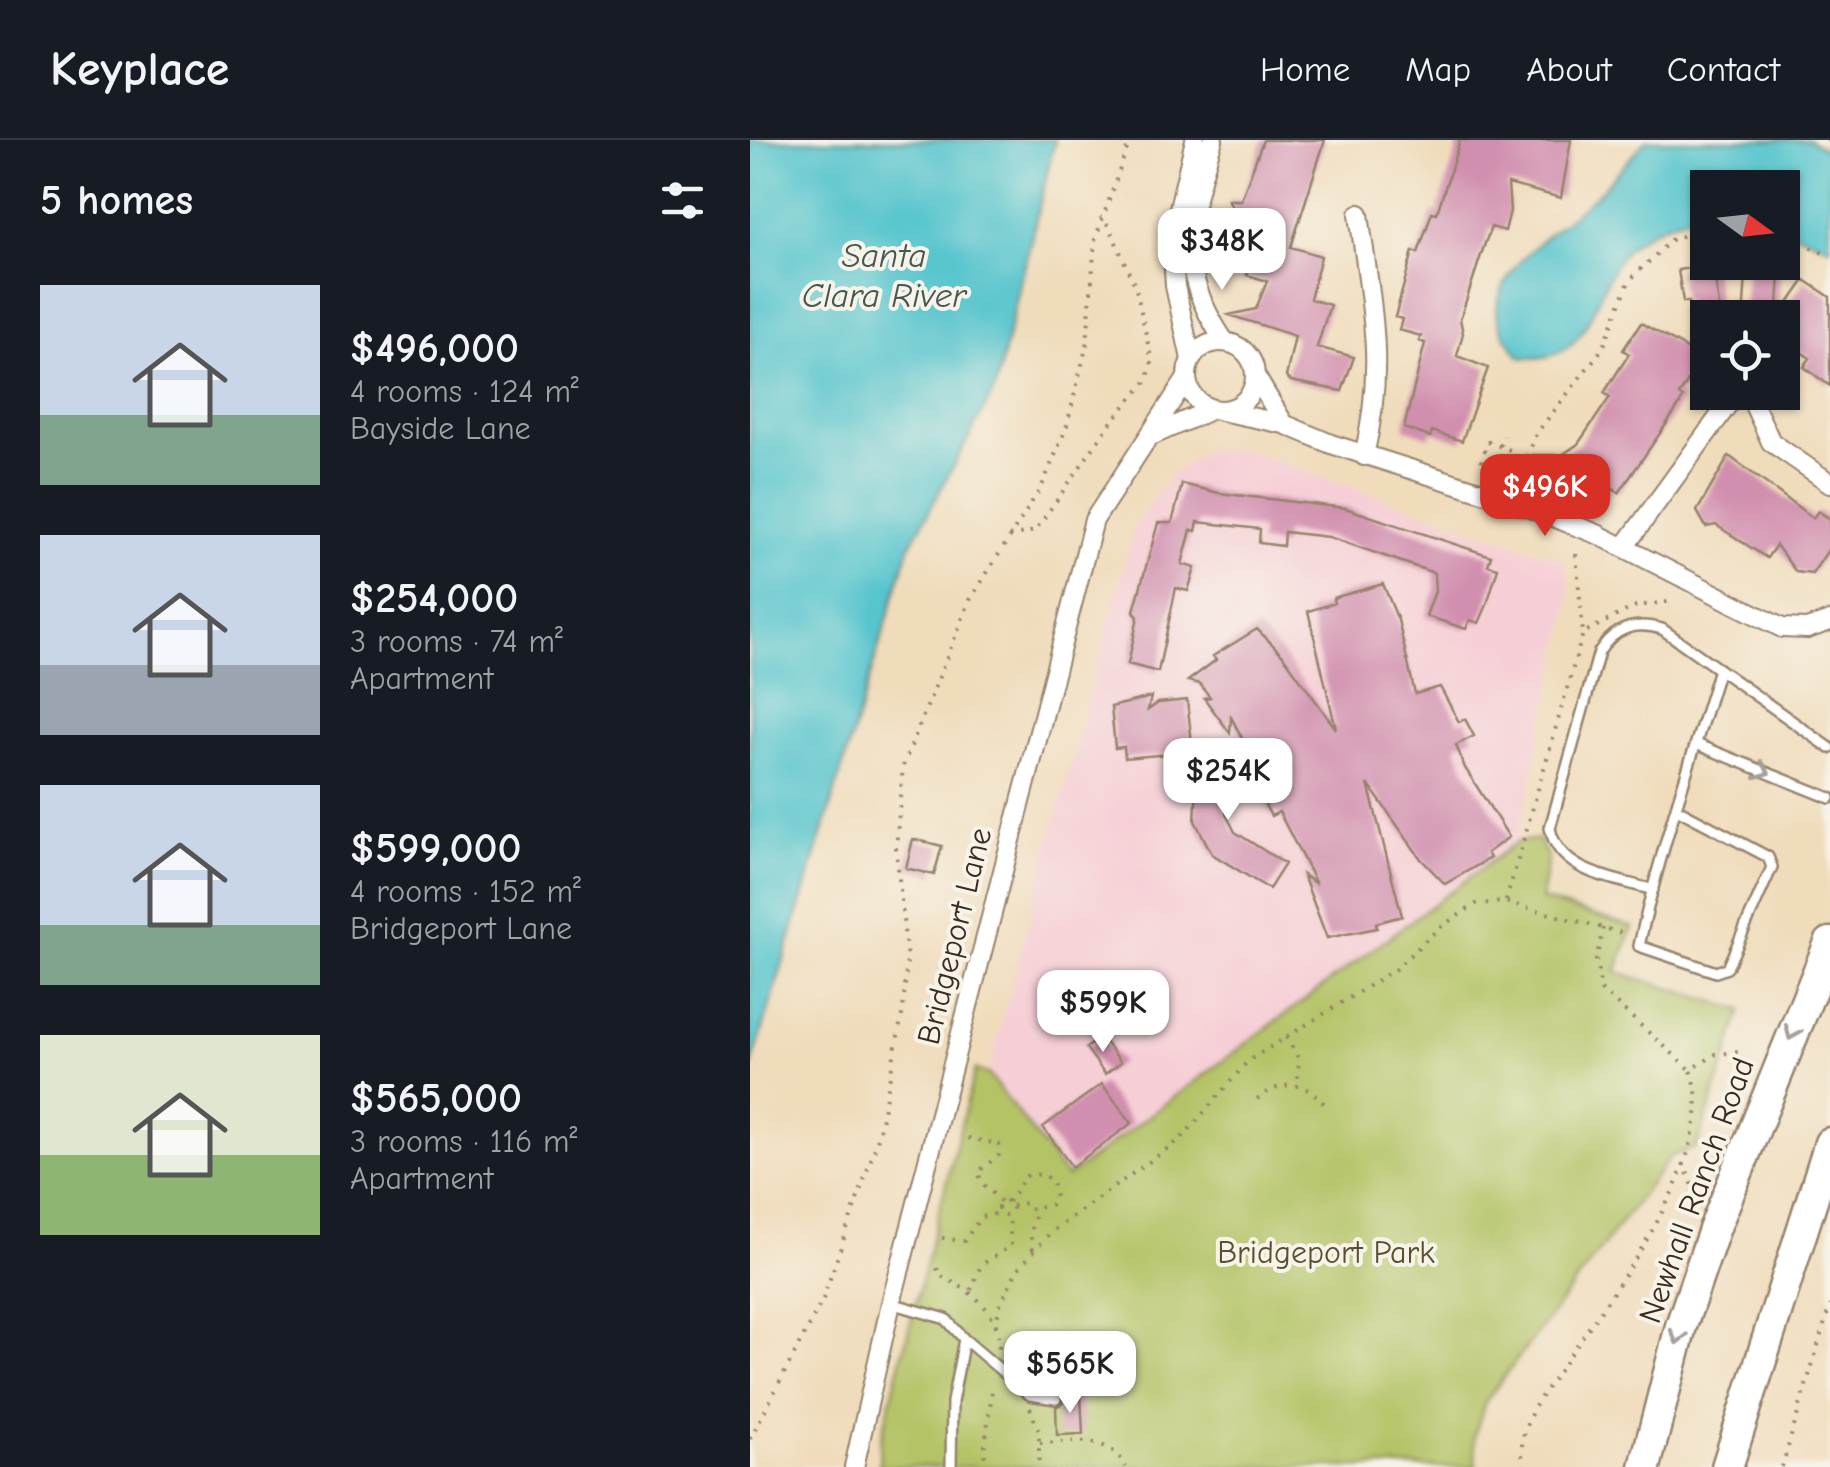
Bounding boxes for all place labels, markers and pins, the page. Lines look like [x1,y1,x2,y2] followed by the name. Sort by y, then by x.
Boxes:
[1152,208,1292,293] pin: $348K
[1475,454,1615,539] pin: $496K
[1158,738,1298,823] pin: $254K
[1033,970,1173,1055] pin: $599K
[1000,1331,1140,1416] pin: $565K

